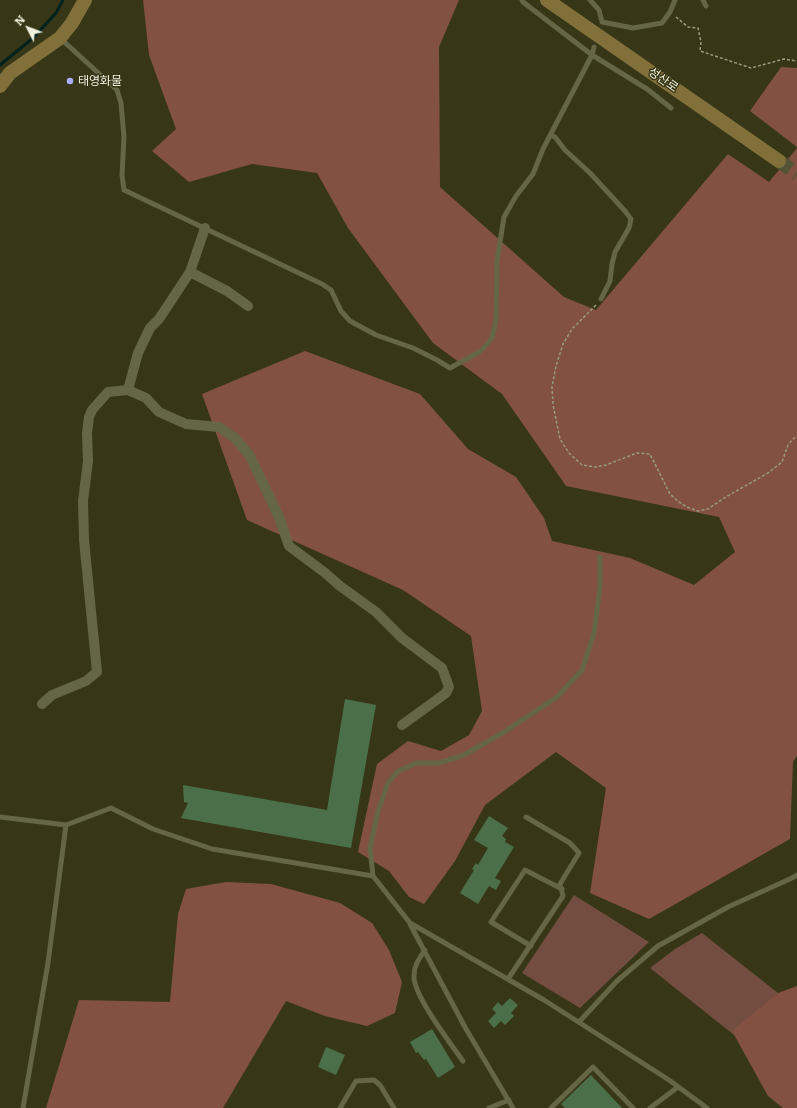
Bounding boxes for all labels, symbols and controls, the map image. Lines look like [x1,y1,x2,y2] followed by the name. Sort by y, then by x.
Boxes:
[8,8,48,48] north arrow
[10,11,28,29] text: N
[645,65,681,95] street label: 성산로
[78,74,122,88] place label: 태영화물
[65,76,75,86] marker: 태영화물

